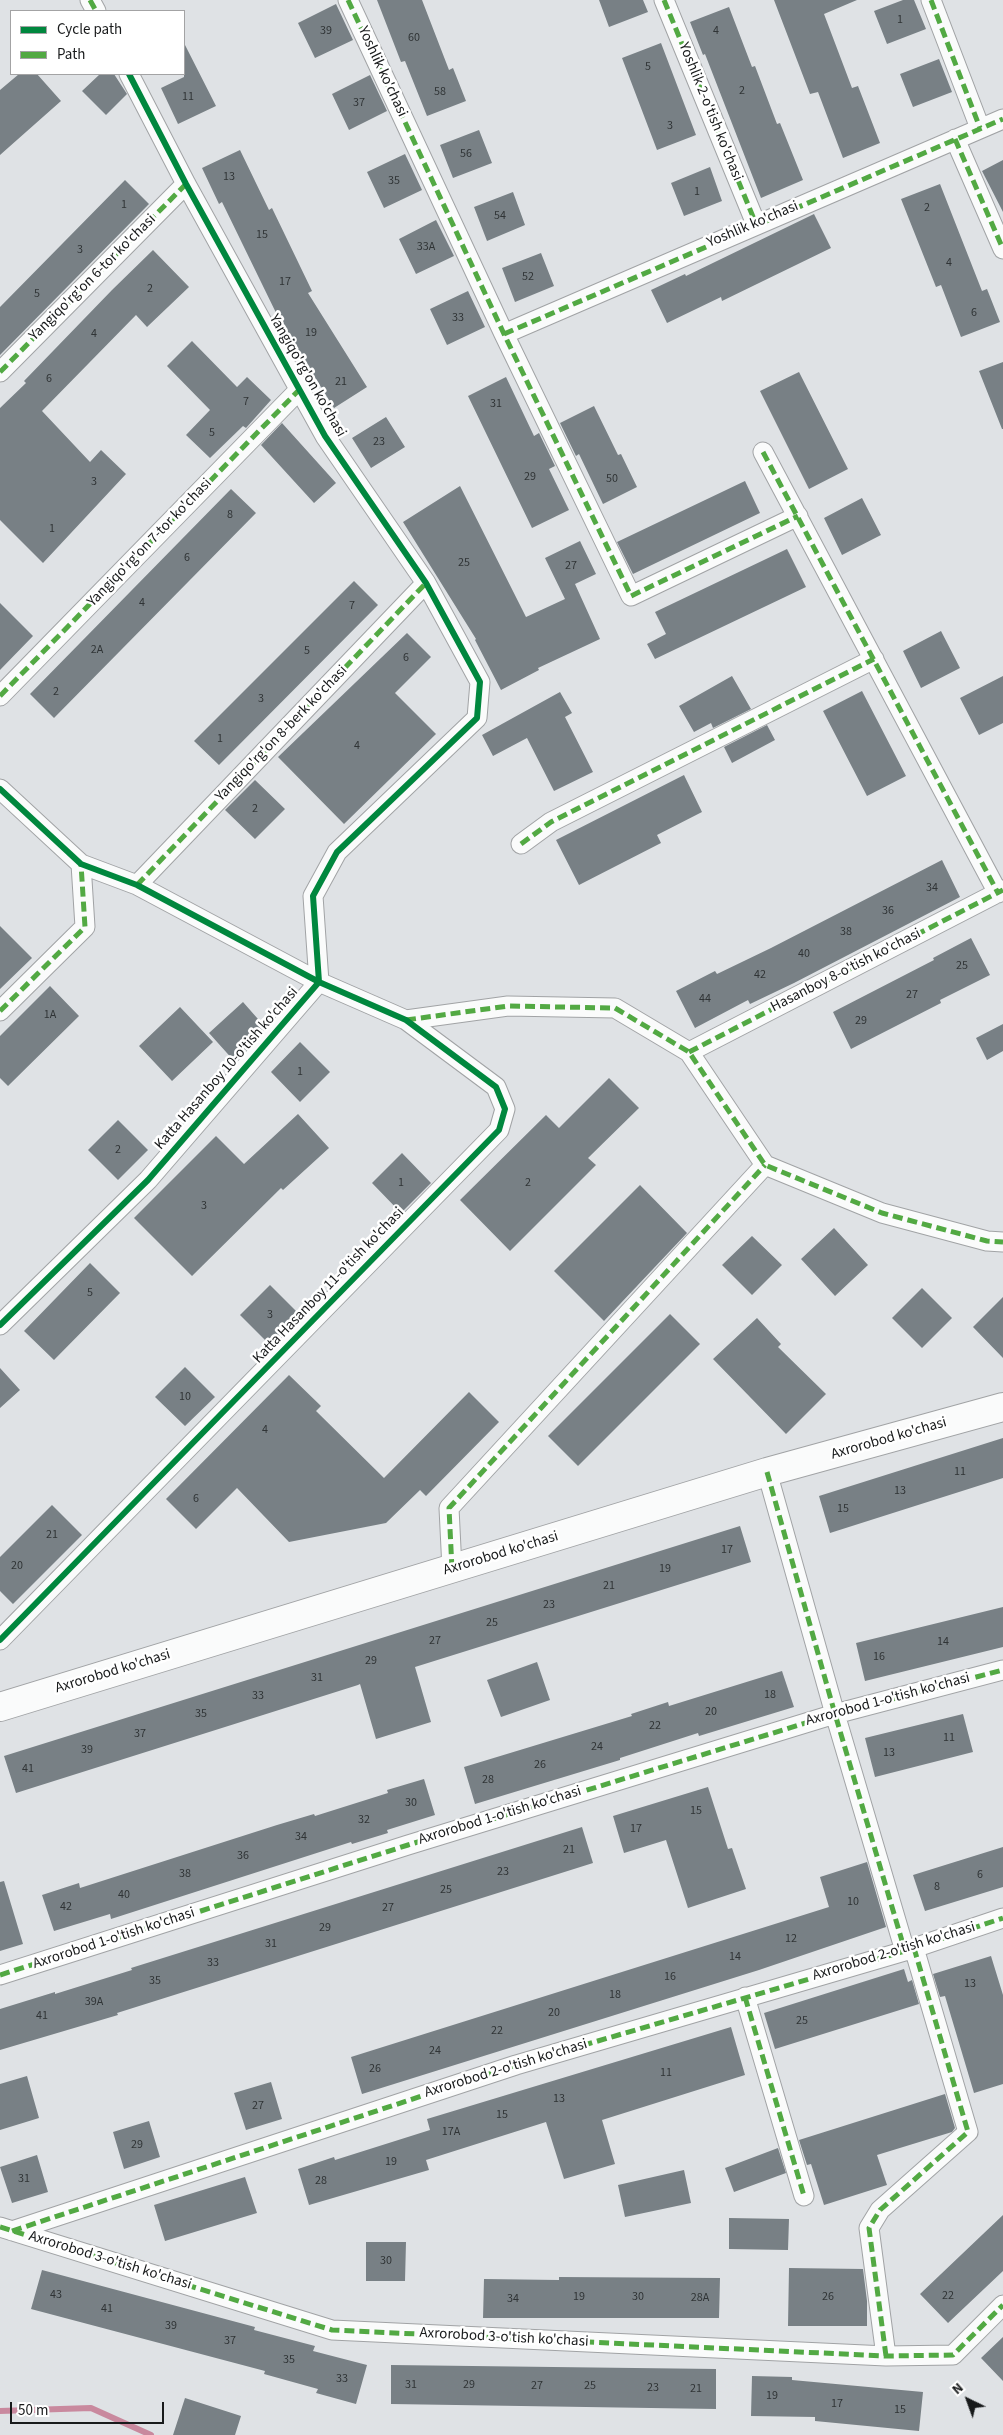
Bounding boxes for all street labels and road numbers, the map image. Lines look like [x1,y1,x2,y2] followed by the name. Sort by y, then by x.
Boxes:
[353,24,411,120] street label: Yoshlik ko'chasi
[674,40,746,184] street label: Yoshlik 2-o'tish ko'chasi
[705,198,801,252] street label: Yoshlik ko'chasi
[26,211,160,345] street label: Yangiqo'rg'on 6-tor ko'chasi
[264,311,350,441] street label: Yangiqo'rg'on ko'chasi
[84,475,216,611] street label: Yangiqo'rg'on 7-tor ko'chasi
[212,662,352,806] street label: Yangiqo'rg'on 8-berk ko'chasi
[768,925,924,1017] street label: Hasanboy 8-o'tish ko'chasi
[151,984,303,1154] street label: Katta Hasanboy 10-o'tish ko'chasi
[250,1204,408,1368] street label: Katta Hasanboy 11-o'tish ko'chasi
[829,1414,949,1464] street label: Axrorobod ko'chasi
[441,1528,561,1580] street label: Axrorobod ko'chasi
[53,1646,173,1698] street label: Axrorobod ko'chasi
[804,1669,972,1731] street label: Axrorobod 1-o'tish ko'chasi
[416,1783,584,1849] street label: Axrorobod 1-o'tish ko'chasi
[31,1904,197,1974] street label: Axrorobod 1-o'tish ko'chasi
[810,1919,978,1985] street label: Axrorobod 2-o'tish ko'chasi
[422,2036,590,2102] street label: Axrorobod 2-o'tish ko'chasi
[26,2228,194,2294] street label: Axrorobod 3-o'tish ko'chasi
[419,2325,589,2351] street label: Axrorobod 3-o'tish ko'chasi

